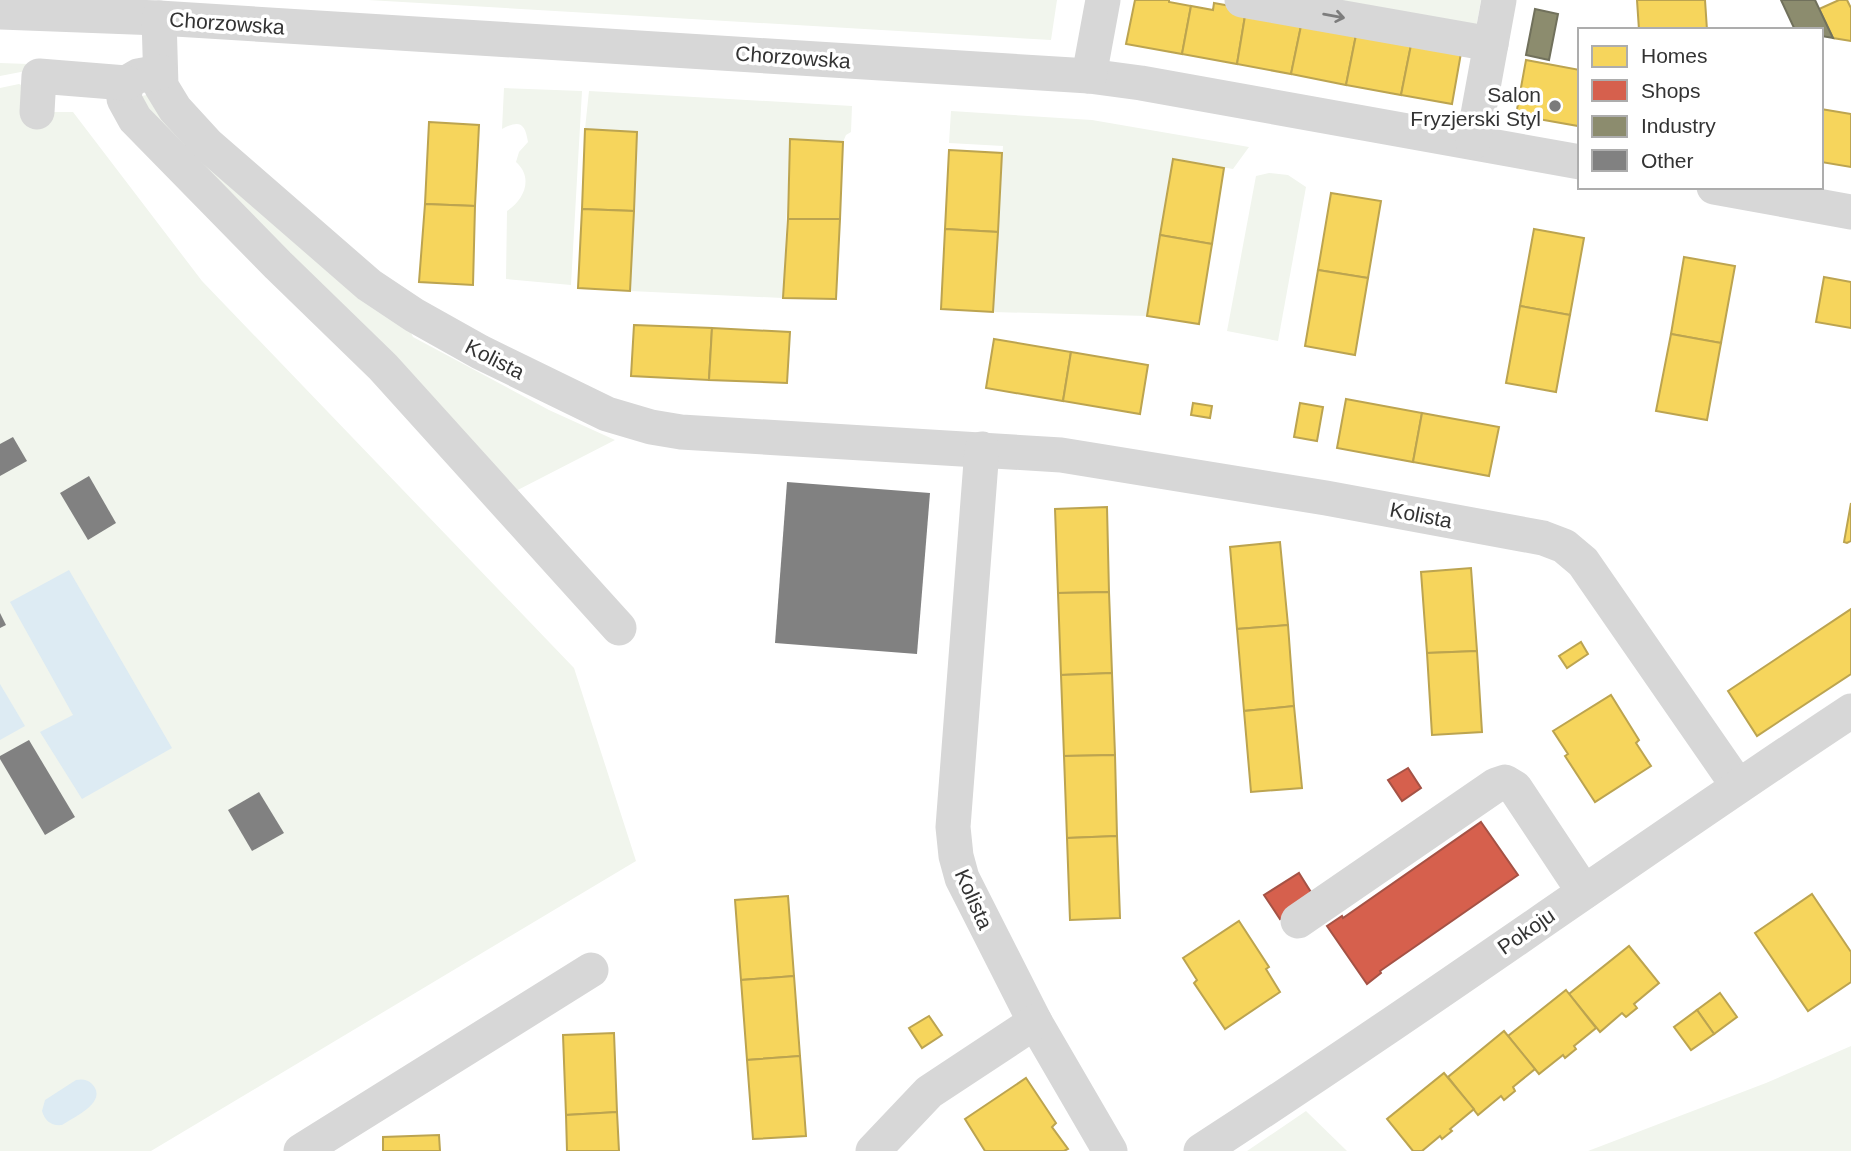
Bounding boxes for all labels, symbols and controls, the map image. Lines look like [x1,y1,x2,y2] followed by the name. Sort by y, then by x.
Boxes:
[169,7,286,39] street label: Chorzowska
[1322,10,1345,23] one-way arrow
[1578,28,1823,189] legend
[735,41,852,73] street label: Chorzowska
[1641,44,1708,67] text: Homes
[1641,79,1701,102] text: Shops
[1410,83,1541,130] place label: Salon Fryzjerski Styl
[1547,98,1563,114] marker: Salon Fryzjerski Styl
[1641,114,1716,137] text: Industry
[1641,149,1694,172] text: Other
[462,334,529,384] street label: Kolista
[1388,498,1454,532] street label: Kolista
[951,866,997,933] street label: Kolista
[1493,903,1559,959] street label: Pokoju

